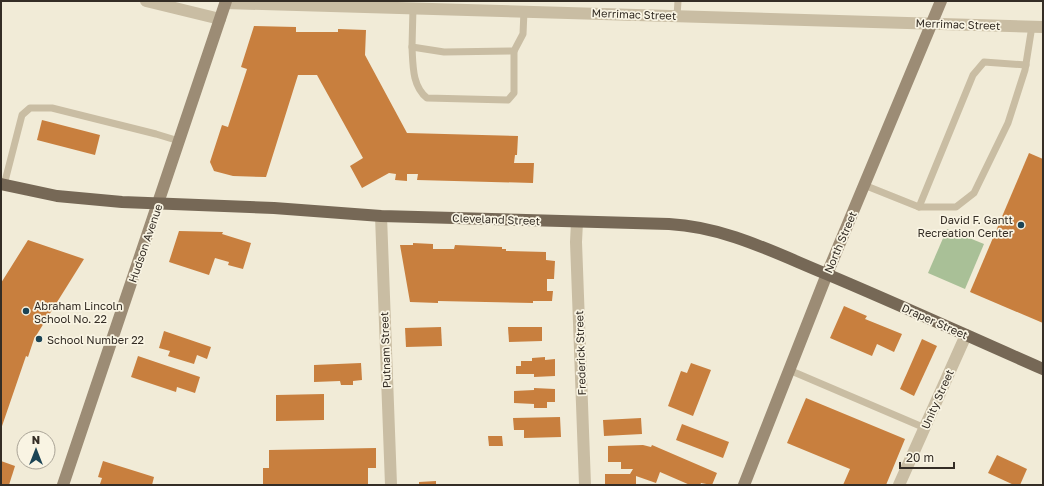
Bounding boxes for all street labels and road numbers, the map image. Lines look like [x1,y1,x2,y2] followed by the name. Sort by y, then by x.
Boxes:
[591,6,677,22] street label: Merrimac Street
[915,16,1001,32] street label: Merrimac Street
[125,202,165,284] street label: Hudson Avenue
[821,209,859,275] street label: North Street
[452,211,540,227] street label: Cleveland Street
[900,301,970,341] street label: Draper Street
[572,310,588,396] street label: Frederick Street
[377,312,393,388] street label: Putnam Street
[918,367,956,431] street label: Unity Street

